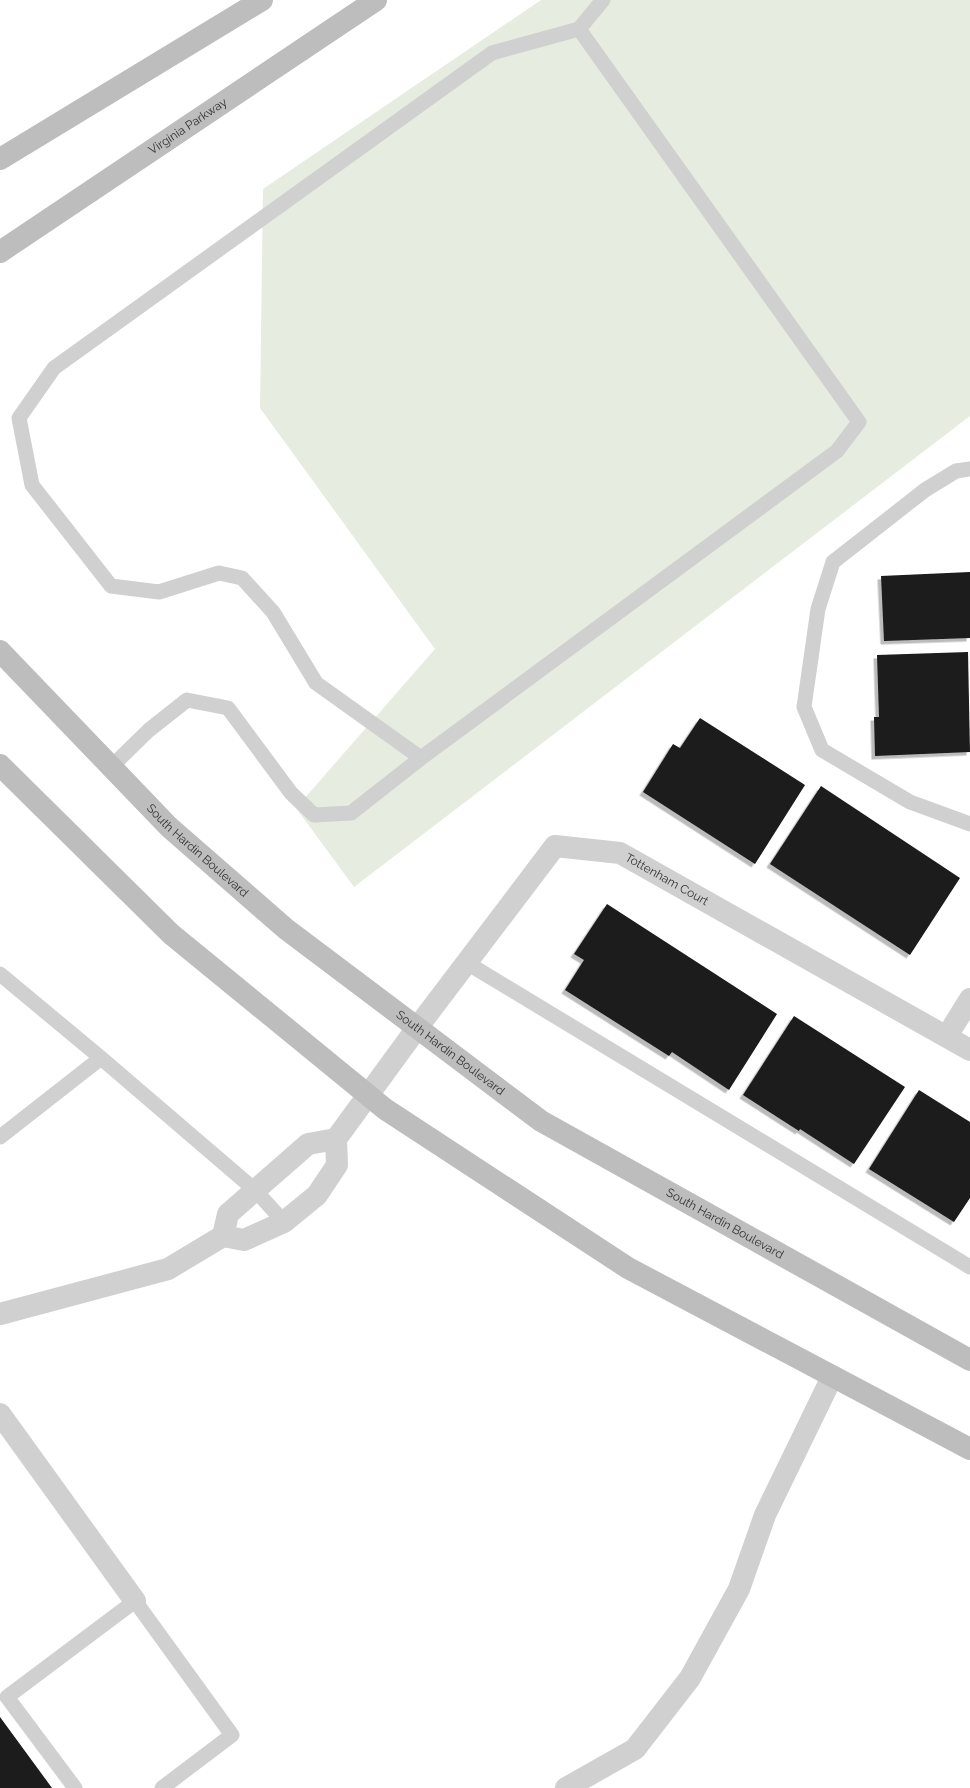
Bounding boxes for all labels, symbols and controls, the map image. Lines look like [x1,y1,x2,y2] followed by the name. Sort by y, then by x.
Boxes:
[146,95,230,157] street label: Virginia Parkway
[144,801,251,900] street label: South Hardin Boulevard
[623,850,711,908] street label: Tottenham Court
[393,1007,507,1098] street label: South Hardin Boulevard
[664,1185,786,1262] street label: South Hardin Boulevard

